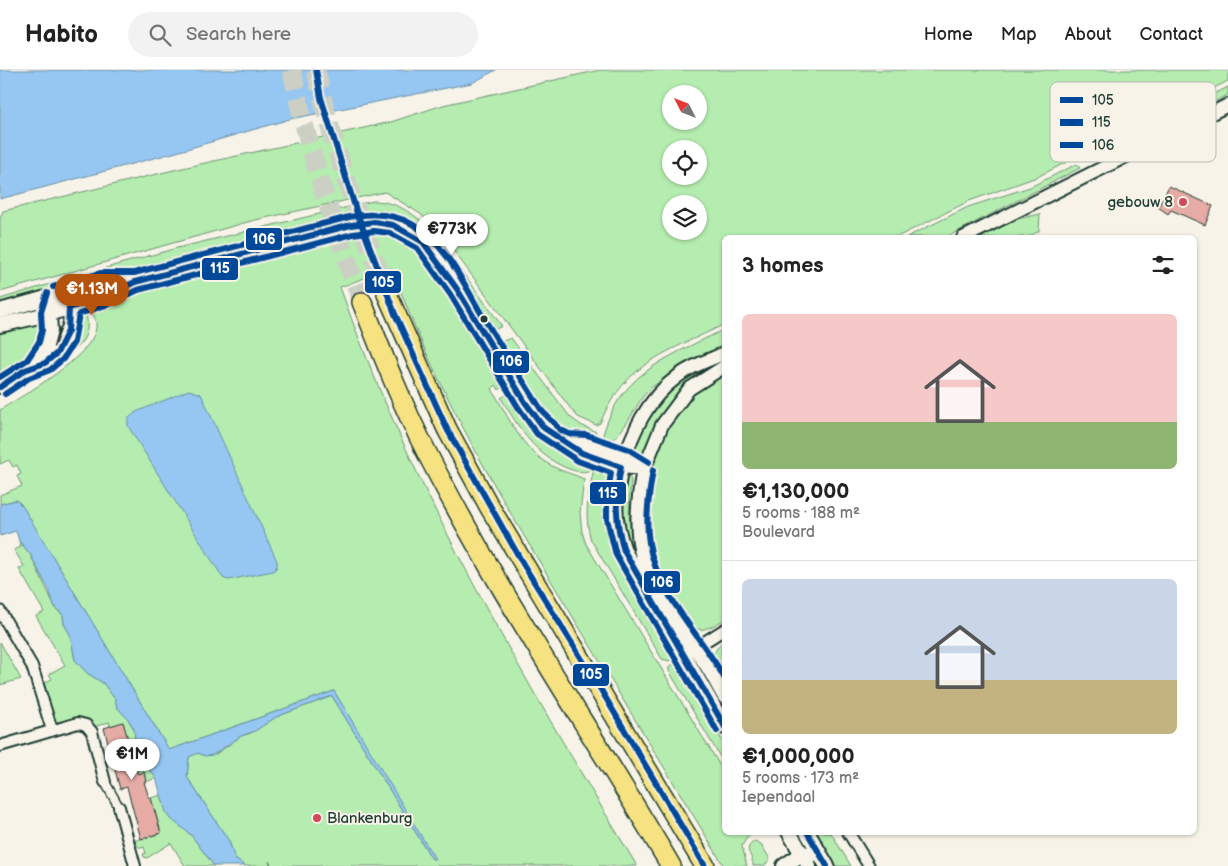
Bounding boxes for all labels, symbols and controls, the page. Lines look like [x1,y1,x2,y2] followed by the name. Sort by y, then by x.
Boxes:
[128,12,478,57] search box
[25,20,98,49] text: Habito
[146,21,174,49] icon: search
[186,23,291,46] text: Search here
[924,24,973,45] text: Home
[1001,24,1037,45] text: Map
[1065,24,1112,45] text: About
[1140,24,1203,45] text: Contact
[1050,82,1216,162] legend
[662,85,708,130] north arrow
[662,85,707,240] map controls
[1092,92,1114,109] text: 105
[1092,114,1111,131] text: 115
[1092,137,1115,154] text: 106
[662,140,707,185] button: locate
[1107,193,1173,212] place label: gebouw 8
[662,195,707,240] button: layers
[1177,196,1189,208] marker: gebouw 8
[417,214,487,256] pin: €773K
[427,220,477,239] text: €773K
[245,227,283,251] line badge: 106
[252,231,276,248] text: 106
[1149,251,1177,279] icon: filters
[742,253,824,278] text: 3 homes
[201,257,239,281] line badge: 115
[210,260,230,277] text: 115
[364,270,402,294] line badge: 105
[51,274,133,316] pin: €1.13M
[372,274,394,291] text: 105
[66,280,118,299] text: €1.13M
[479,314,489,324] unlabelled marker
[915,346,1005,436] icon: home
[492,350,530,374] line badge: 106
[499,353,523,370] text: 106
[742,479,849,504] text: €1,130,000
[589,481,627,505] line badge: 115
[598,485,618,502] text: 115
[742,504,860,523] text: 5 rooms · 188 m²
[742,523,815,542] text: Boulevard
[643,570,681,594] line badge: 106
[650,574,674,591] text: 106
[915,612,1005,702] icon: home
[572,663,610,687] line badge: 105
[580,666,602,683] text: 105
[108,738,156,781] pin: €1M
[742,744,855,769] text: €1,000,000
[116,745,148,764] text: €1M
[742,769,859,788] text: 5 rooms · 173 m²
[742,788,815,807] text: Iependaal
[327,809,412,828] place label: Blankenburg
[311,812,323,824] marker: Blankenburg

